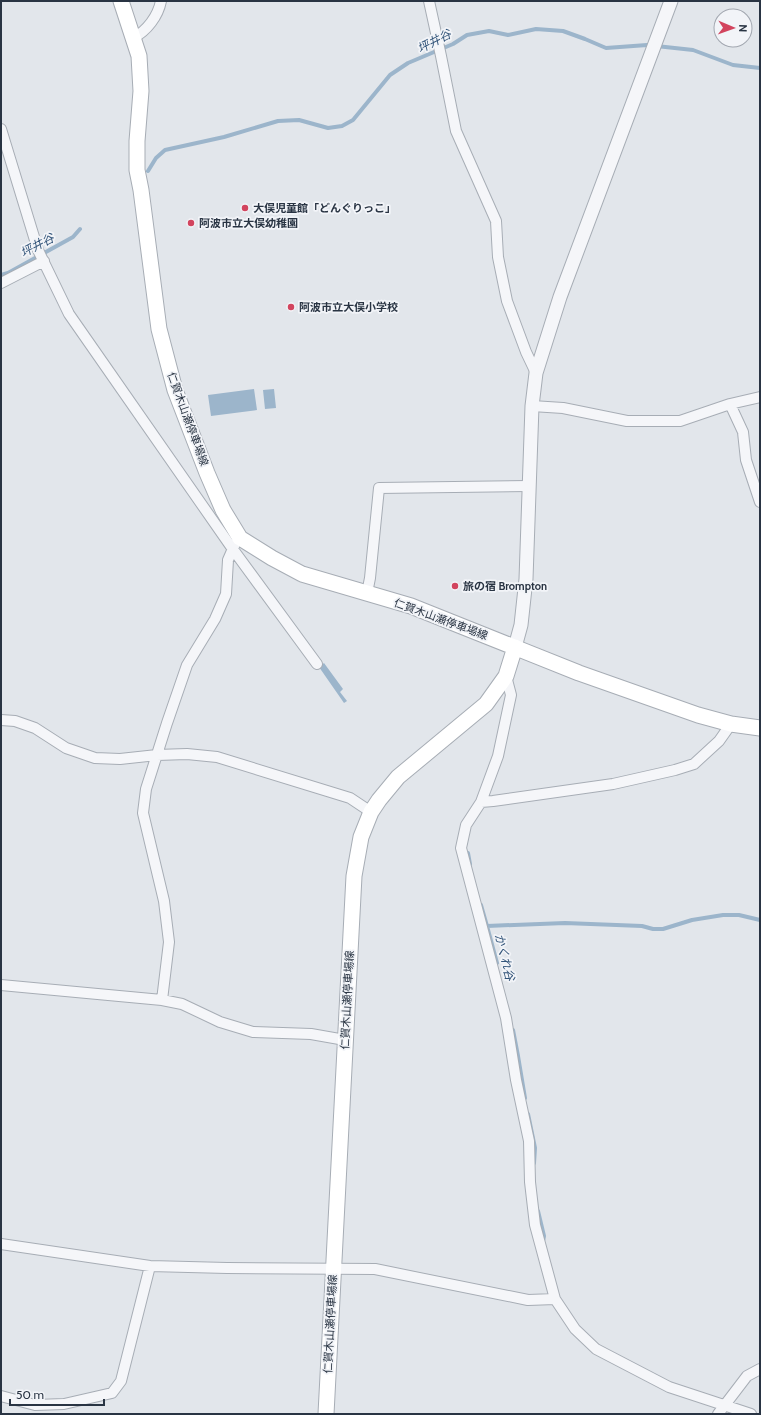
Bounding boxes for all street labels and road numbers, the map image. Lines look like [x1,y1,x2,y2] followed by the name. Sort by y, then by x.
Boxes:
[164,370,212,468] street label: 仁賀木山瀬停車場線
[392,595,490,643] street label: 仁賀木山瀬停車場線
[337,950,357,1050] street label: 仁賀木山瀬停車場線
[320,1274,340,1374] street label: 仁賀木山瀬停車場線

